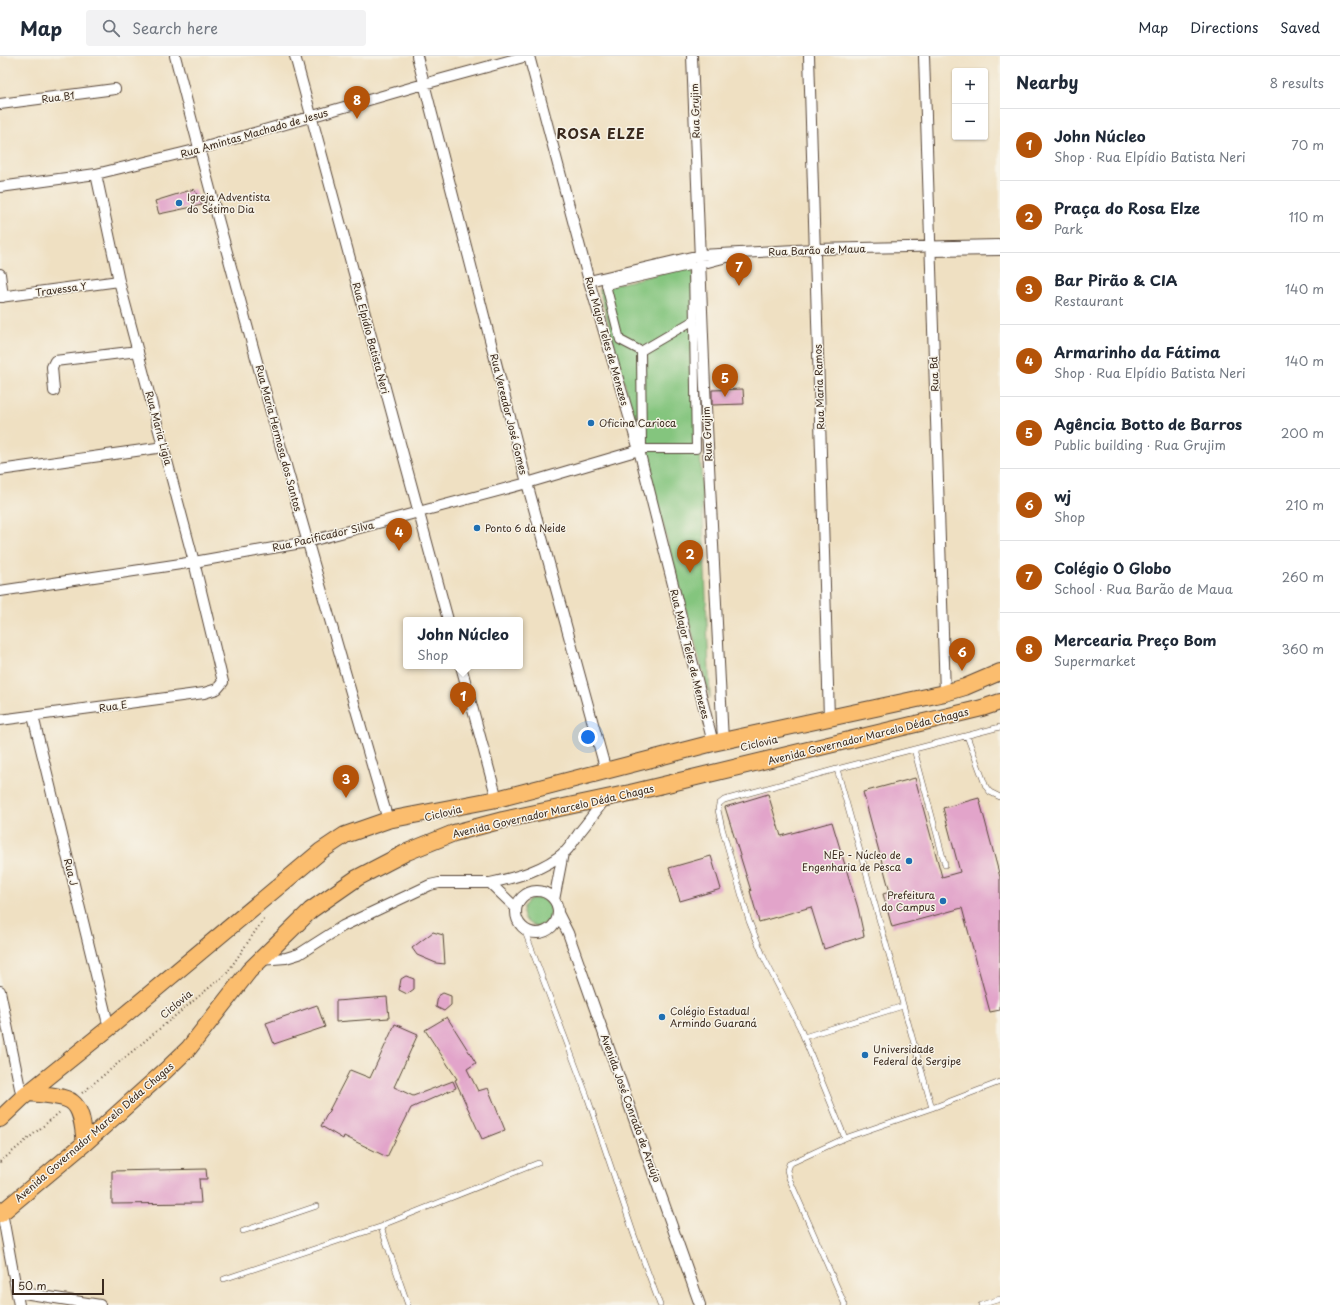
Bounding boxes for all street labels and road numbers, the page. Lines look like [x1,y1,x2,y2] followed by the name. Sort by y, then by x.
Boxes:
[686,83,703,139] street label: Rua Grujim
[40,87,75,106] street label: Rua B1
[178,104,330,161] street label: Rua Amintas Machado de Jesus
[768,240,867,259] street label: Rua Barão de Maua
[582,275,633,408] street label: Rua Major Teles de Menezes
[34,277,88,300] street label: Travessa Y
[349,280,394,396] street label: Rua Elpídio Batista Neri
[810,344,827,430] street label: Rua Maria Ramos
[487,352,532,476] street label: Rua Vereador José Gomes
[925,356,942,392] street label: Rua Bd
[253,363,306,513] street label: Rua Maria Hermosa dos Santos
[142,389,177,467] street label: Rua Maria Ligia
[698,406,715,462] street label: Rua Grujim
[271,516,376,555] street label: Rua Pacificador Silva
[667,587,714,721] street label: Rua Major Teles de Menezes
[98,696,128,715] street label: Rua E
[766,703,970,768] street label: Avenida Governador Marcelo Déda Chagas
[739,731,780,754] street label: Ciclovia
[451,780,656,841] street label: Avenida Governador Marcelo Déda Chagas
[423,800,464,824] street label: Ciclovia
[61,857,82,887] street label: Rua J
[156,985,196,1022] street label: Ciclovia
[598,1032,665,1184] street label: Avenida José Conrado de Araújo
[11,1058,177,1205] street label: Avenida Governador Marcelo Déda Chagas

